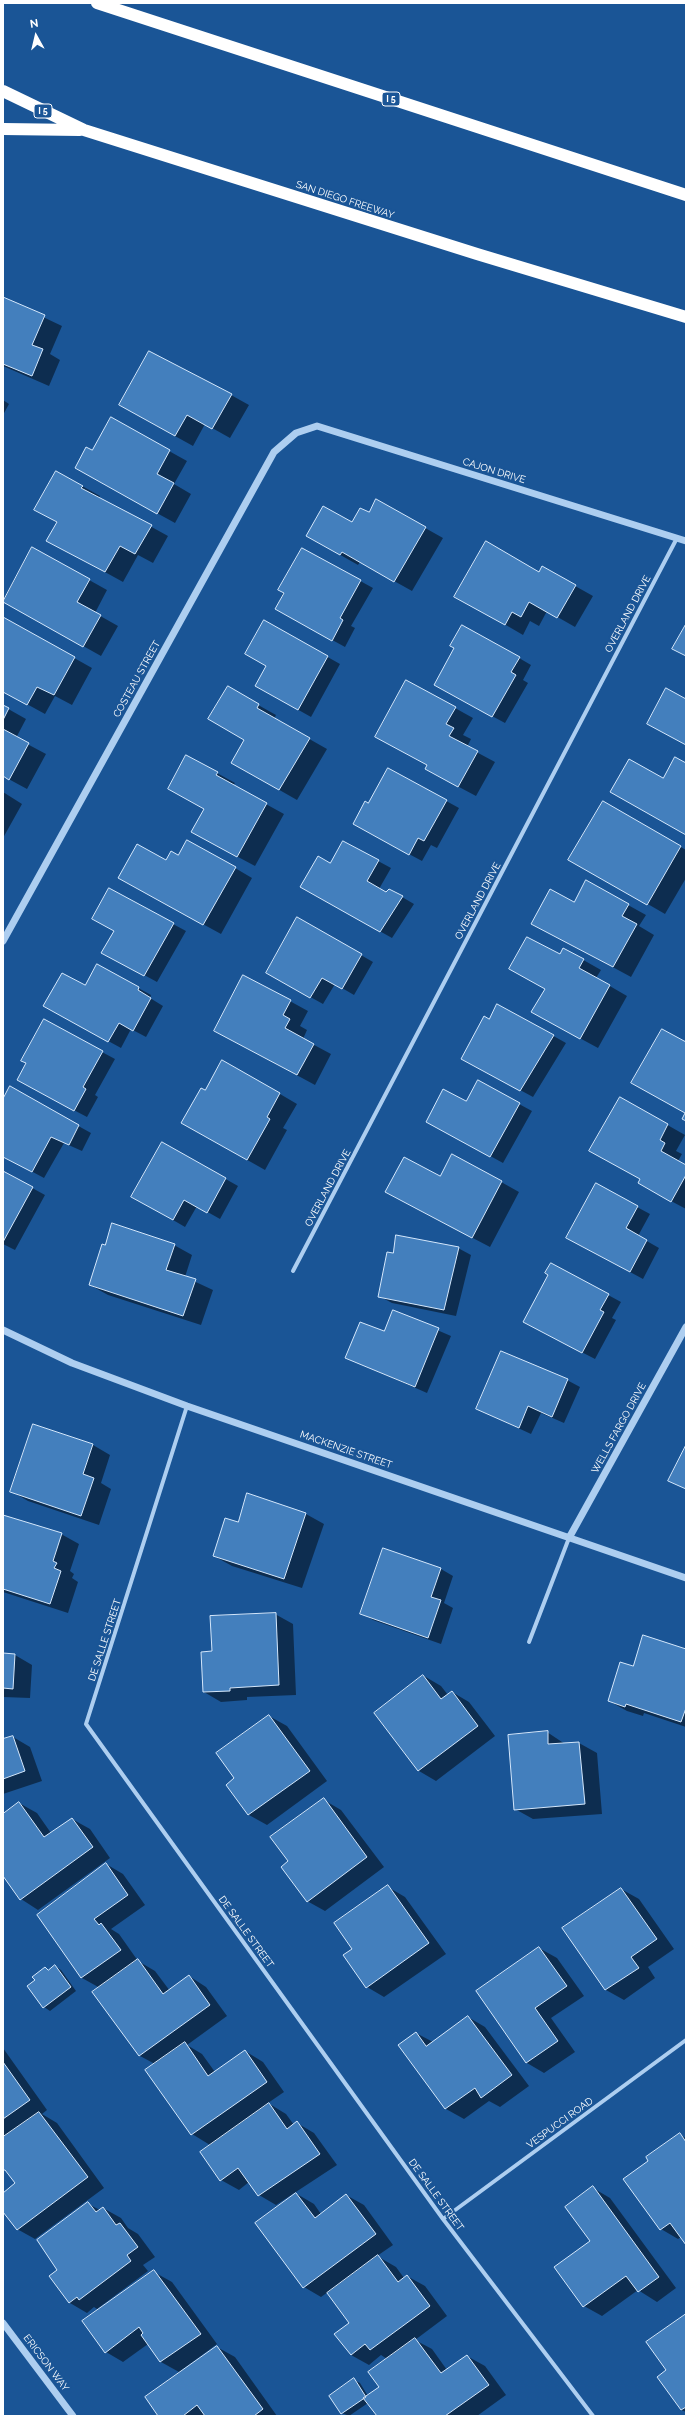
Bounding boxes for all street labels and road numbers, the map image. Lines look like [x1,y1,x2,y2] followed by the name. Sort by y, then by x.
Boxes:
[382,92,400,106] road number: I 5
[34,104,52,118] road number: I 5
[294,178,396,222] street label: SAN DIEGO FREEWAY
[461,456,527,486] street label: CAJON DRIVE
[603,573,653,655] street label: OVERLAND DRIVE
[111,638,163,720] street label: COSTEAU STREET
[453,860,503,942] street label: OVERLAND DRIVE
[303,1147,353,1229] street label: OVERLAND DRIVE
[589,1381,649,1475] street label: WELLS FARGO DRIVE
[298,1429,394,1471] street label: MACKENZIE STREET
[86,1597,124,1683] street label: DE SALLE STREET
[216,1894,276,1970] street label: DE SALLE STREET
[525,2095,595,2151] street label: VESPUCCI ROAD
[406,2157,466,2233] street label: DE SALLE STREET
[21,2332,71,2394] street label: ERICSON WAY

